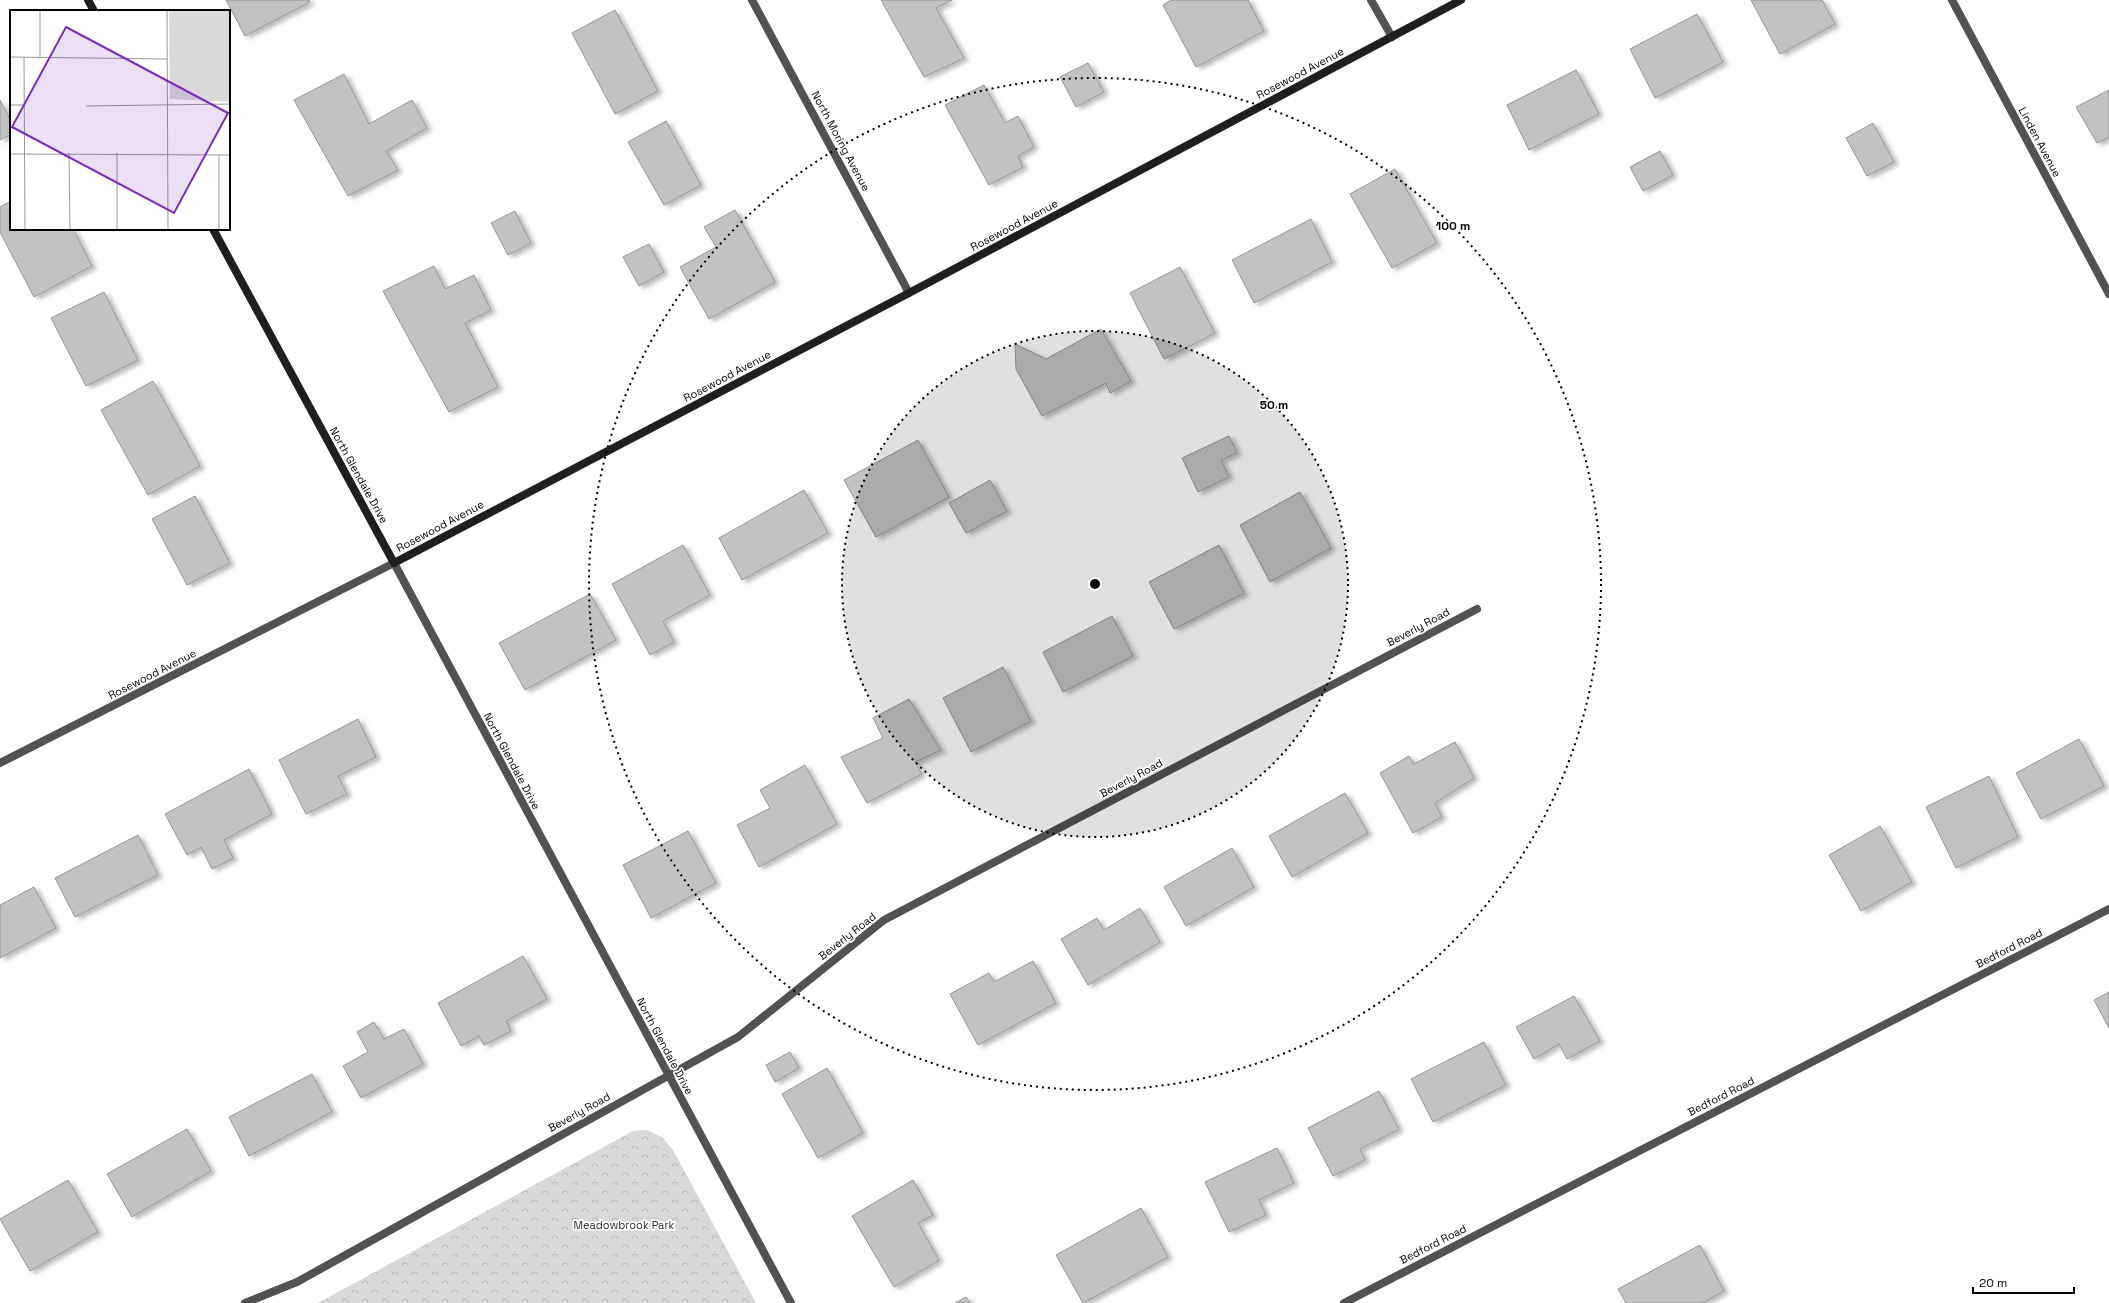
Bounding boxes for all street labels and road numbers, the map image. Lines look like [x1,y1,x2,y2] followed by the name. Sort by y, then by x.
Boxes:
[1254,44,1346,102] street label: Rosewood Avenue
[809,89,873,193] street label: North Moring Avenue
[2016,105,2064,179] street label: Linden Avenue
[968,196,1060,254] street label: Rosewood Avenue
[681,347,773,405] street label: Rosewood Avenue
[327,424,391,526] street label: North Glendale Drive
[394,497,486,555] street label: Rosewood Avenue
[1384,605,1452,649] street label: Beverly Road
[106,646,198,702] street label: Rosewood Avenue
[480,710,544,812] street label: North Glendale Drive
[1097,756,1165,800] street label: Beverly Road
[815,909,879,963] street label: Beverly Road
[1973,925,2045,971] street label: Bedford Road
[633,995,697,1097] street label: North Glendale Drive
[1685,1073,1757,1119] street label: Bedford Road
[545,1089,613,1135] street label: Beverly Road
[1397,1221,1469,1267] street label: Bedford Road

